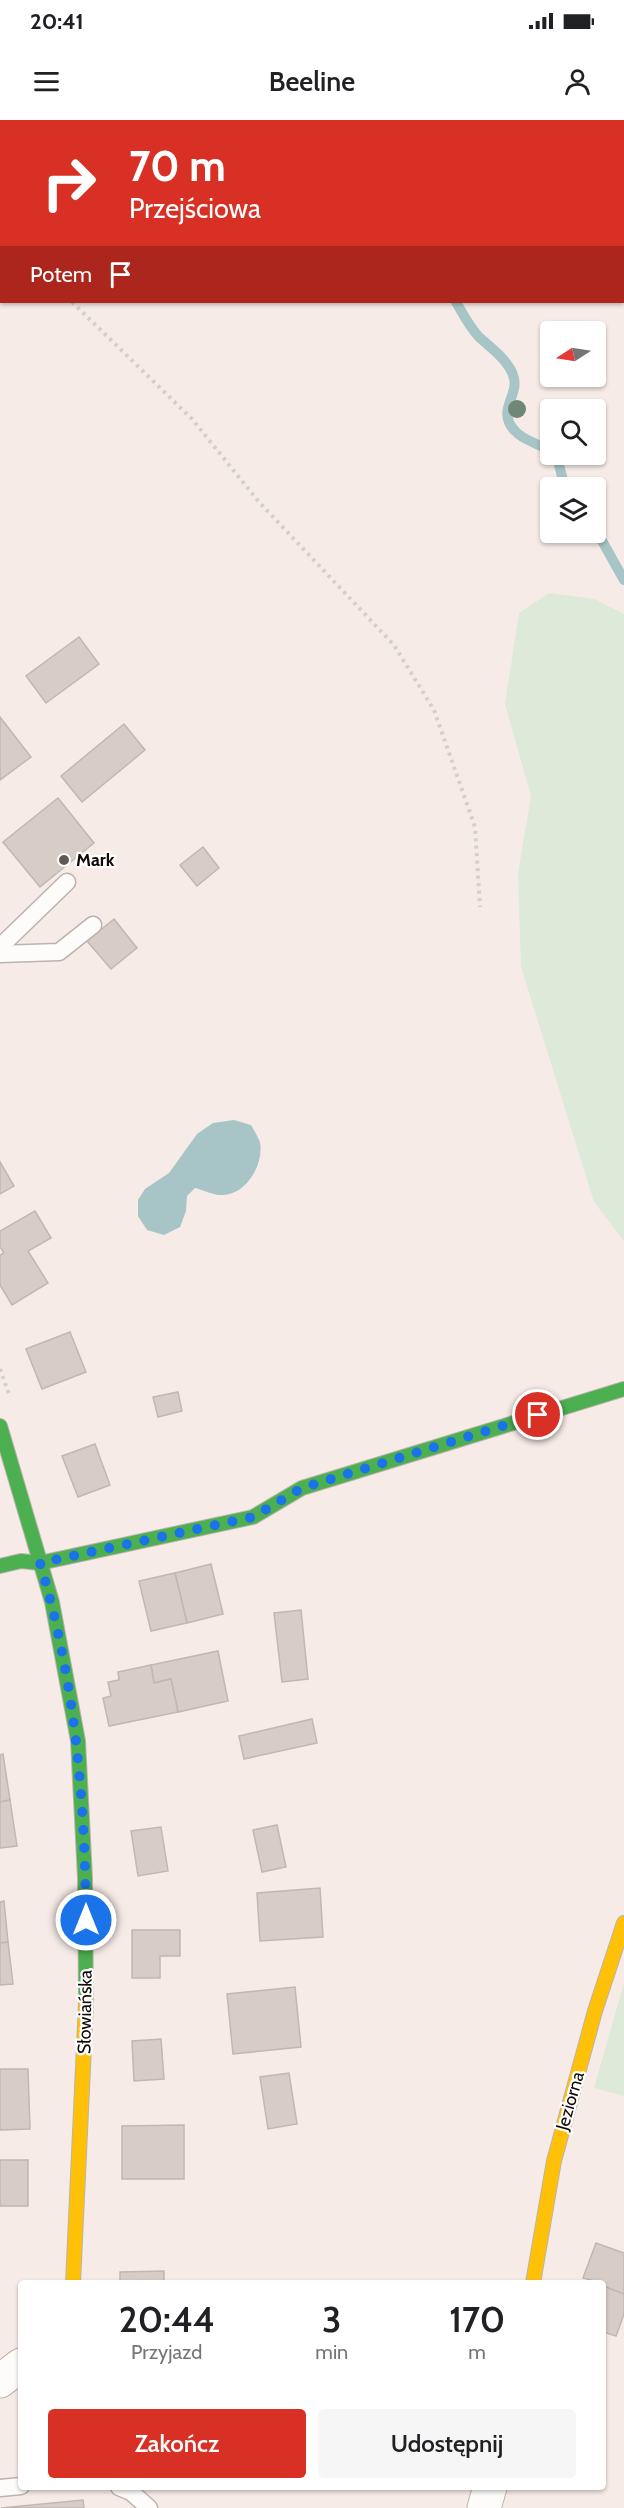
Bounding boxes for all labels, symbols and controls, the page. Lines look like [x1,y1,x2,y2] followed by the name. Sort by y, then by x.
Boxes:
[30,8,84,35] text: 20:41
[30,65,63,98] icon: menu
[269,65,355,98] text: Beeline
[561,65,594,98] icon: person
[129,140,226,192] text: 70 m
[30,144,108,222] icon: right
[129,192,261,225] text: Przejściowa
[104,258,137,291] icon: arrive
[30,261,92,288] text: Potem
[540,321,606,387] north arrow
[540,321,606,543] map controls
[540,399,606,465] button: search
[540,477,606,543] button: layers
[76,849,115,871] place label: Mark
[57,853,71,867] marker: Mark
[512,1389,563,1440] pin
[521,1398,554,1431] icon: arrive
[54,1888,118,1952] position arrow
[73,1969,97,2054] street label: Słowiańska
[551,2069,589,2134] street label: Jeziorna
[119,2297,215,2341] text: 20:44
[322,2297,342,2341] text: 3
[449,2297,505,2341] text: 170
[131,2340,202,2364] text: Przyjazd
[315,2340,348,2364] text: min
[468,2340,486,2364] text: m
[48,2409,306,2478] button: Zakończ
[318,2409,576,2478] button: Udostępnij

